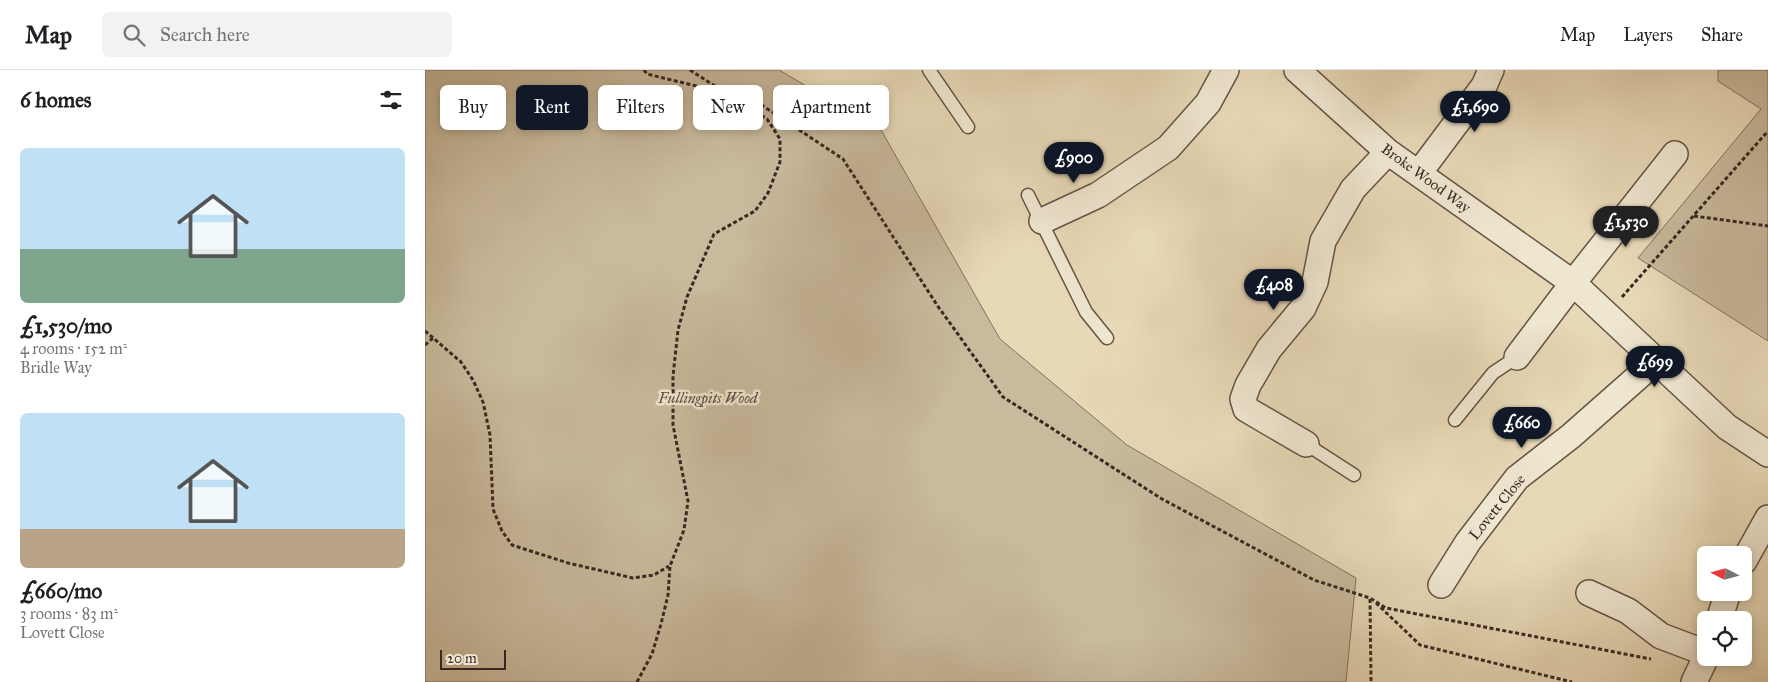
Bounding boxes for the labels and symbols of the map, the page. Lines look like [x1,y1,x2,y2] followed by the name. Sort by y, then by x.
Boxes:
[1434,90,1516,133] pin: £1,690
[1378,140,1475,217] street label: Broke Wood Way
[1044,142,1104,184] pin: £900
[1585,206,1667,248] pin: £1,530
[1244,268,1304,311] pin: £408
[1625,346,1685,388] pin: £699
[657,389,759,408] park label: Fullingpits Wood
[1492,406,1552,449] pin: £660
[1465,470,1529,544] street label: Lovett Close
[1697,546,1753,601] north arrow
[440,647,506,670] scale bar

